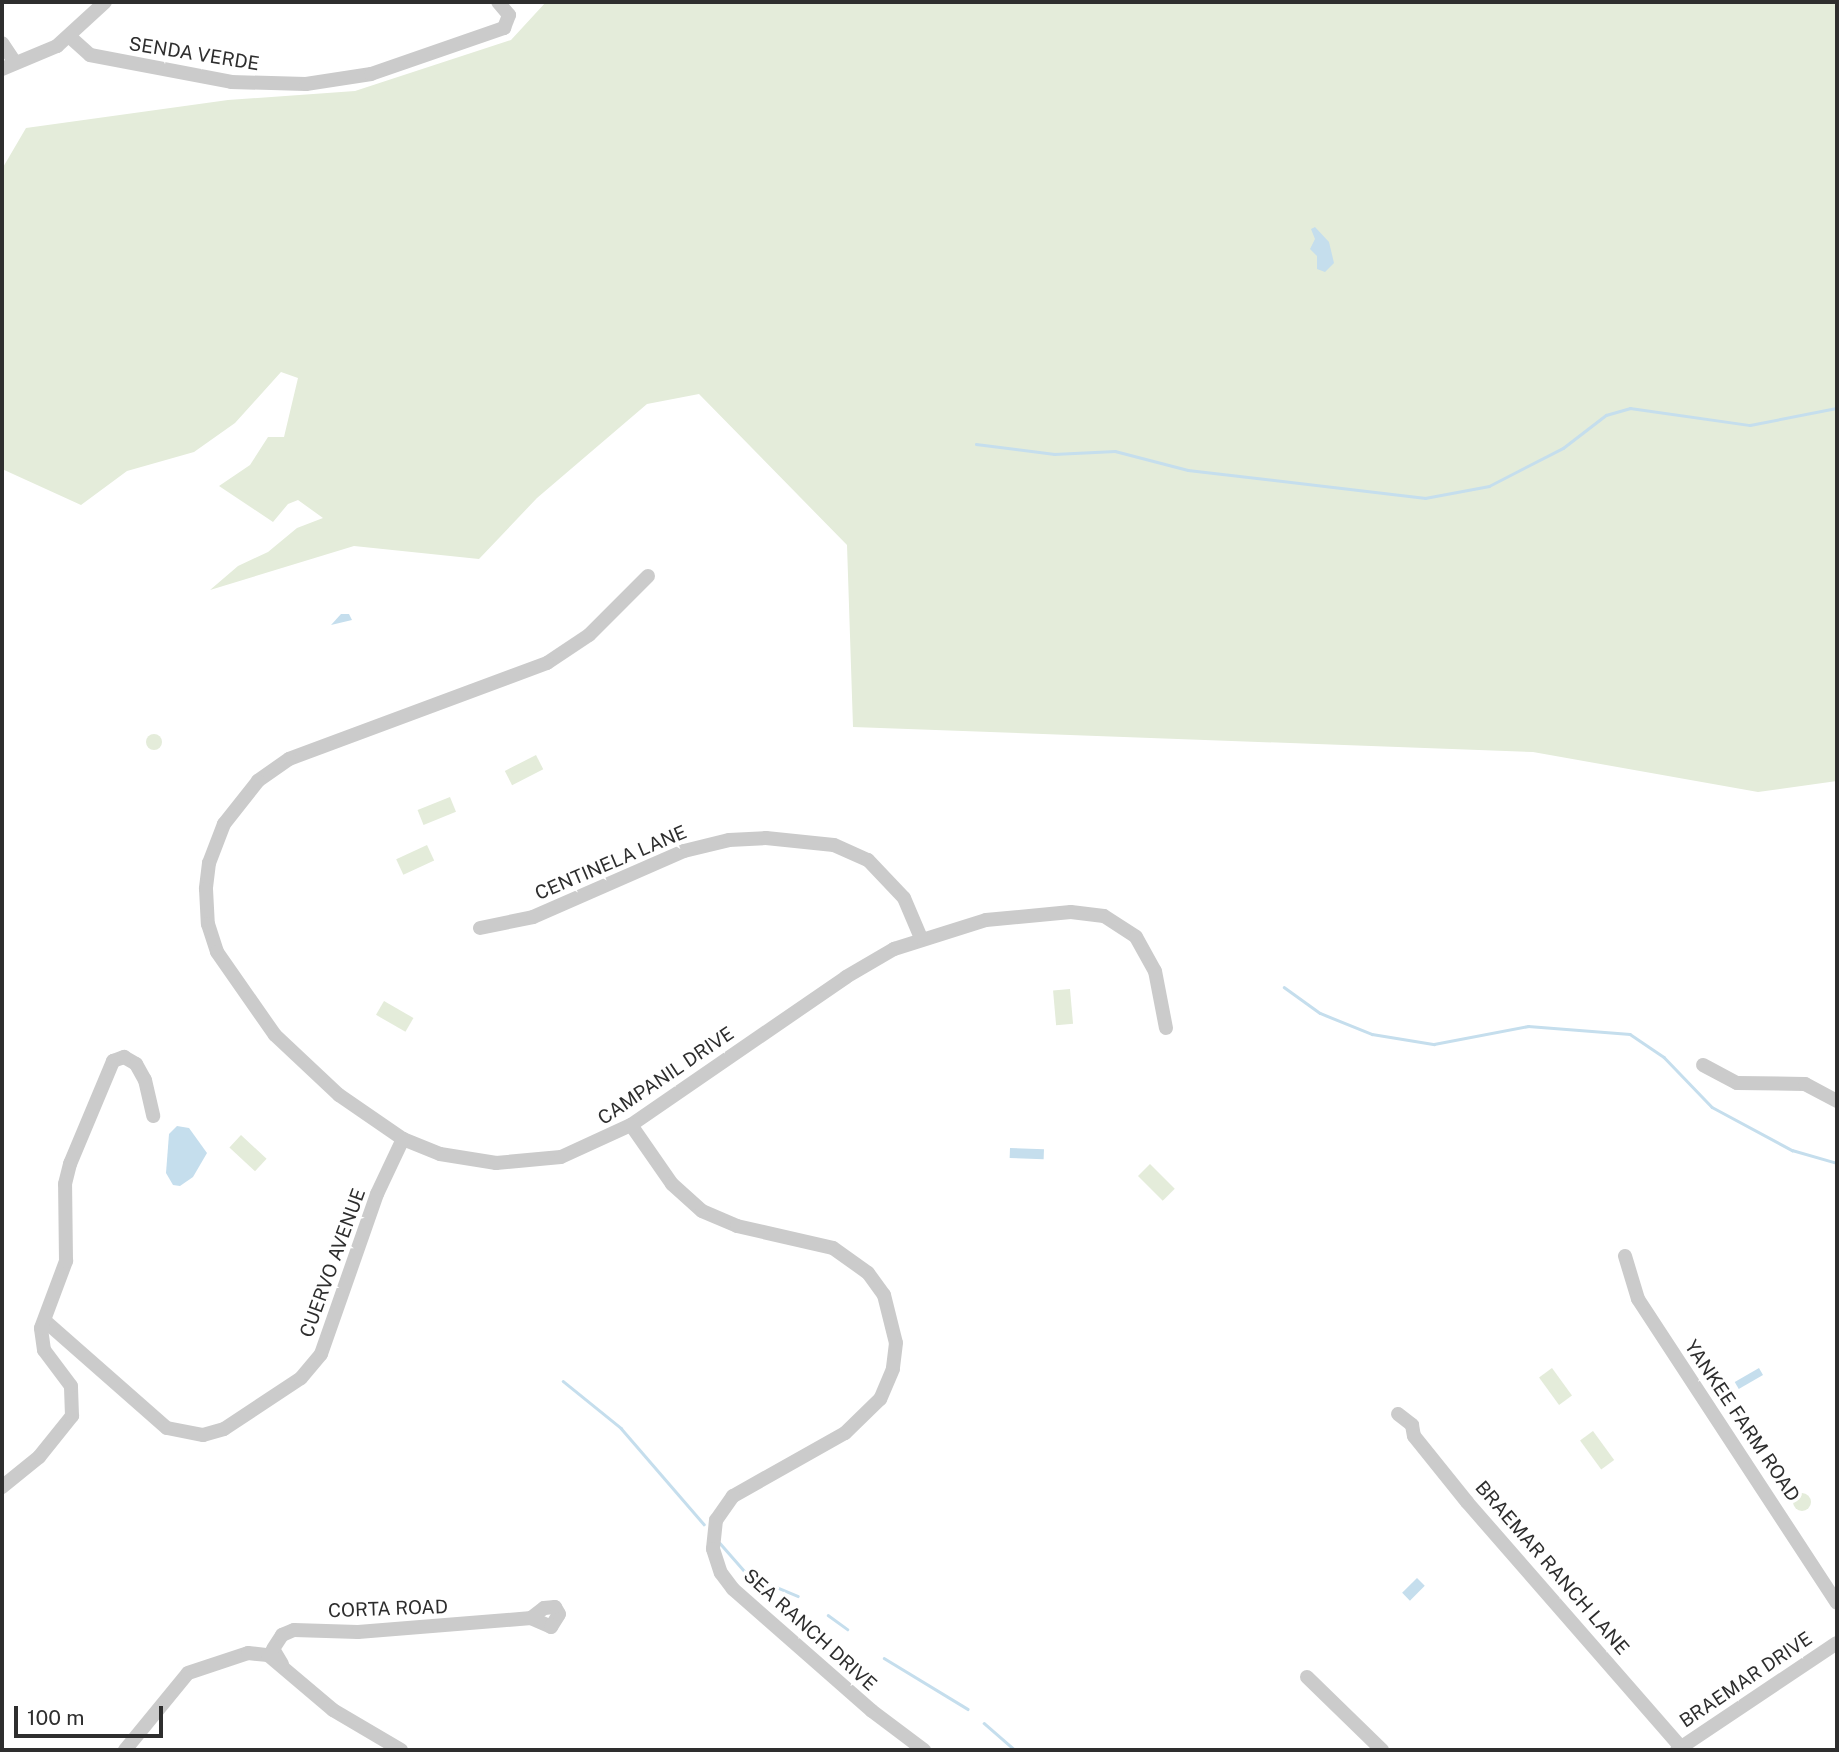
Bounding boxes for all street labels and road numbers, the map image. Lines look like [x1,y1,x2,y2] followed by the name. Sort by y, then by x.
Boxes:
[127,32,261,76] street label: SENDA VERDE
[532,821,690,905] street label: CENTINELA LANE
[594,1022,738,1130] street label: CAMPANIL DRIVE
[295,1185,371,1341] street label: CUERVO AVENUE
[1680,1336,1804,1506] street label: YANKEE FARM ROAD
[1470,1476,1634,1660] street label: BRAEMAR RANCH LANE
[739,1564,881,1696] street label: SEA RANCH DRIVE
[328,1596,448,1622] street label: CORTA ROAD
[1675,1627,1817,1733] street label: BRAEMAR DRIVE

